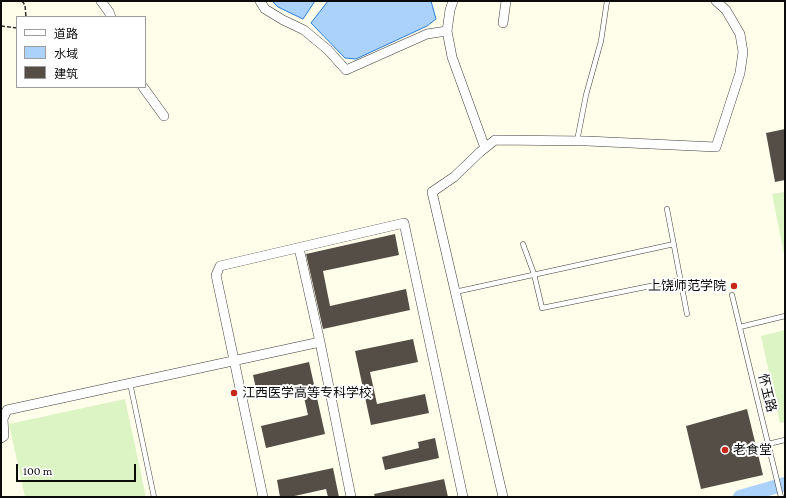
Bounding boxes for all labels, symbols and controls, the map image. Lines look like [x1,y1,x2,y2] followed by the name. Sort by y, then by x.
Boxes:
[16,16,146,88] legend
[54,27,78,41] text: 道路
[54,47,78,61] text: 水域
[54,67,78,81] text: 建筑
[648,278,726,294] place label: 上饶师范学院
[729,281,739,291] marker: 上饶师范学院
[755,372,779,414] street label: 怀玉路
[242,385,372,401] place label: 江西医学高等专科学校
[229,388,239,398] marker: 江西医学高等专科学校
[733,442,772,458] place label: 老食堂
[720,445,730,455] marker: 老食堂
[18,456,138,482] scale bar
[23,464,52,478] text: 100 m

